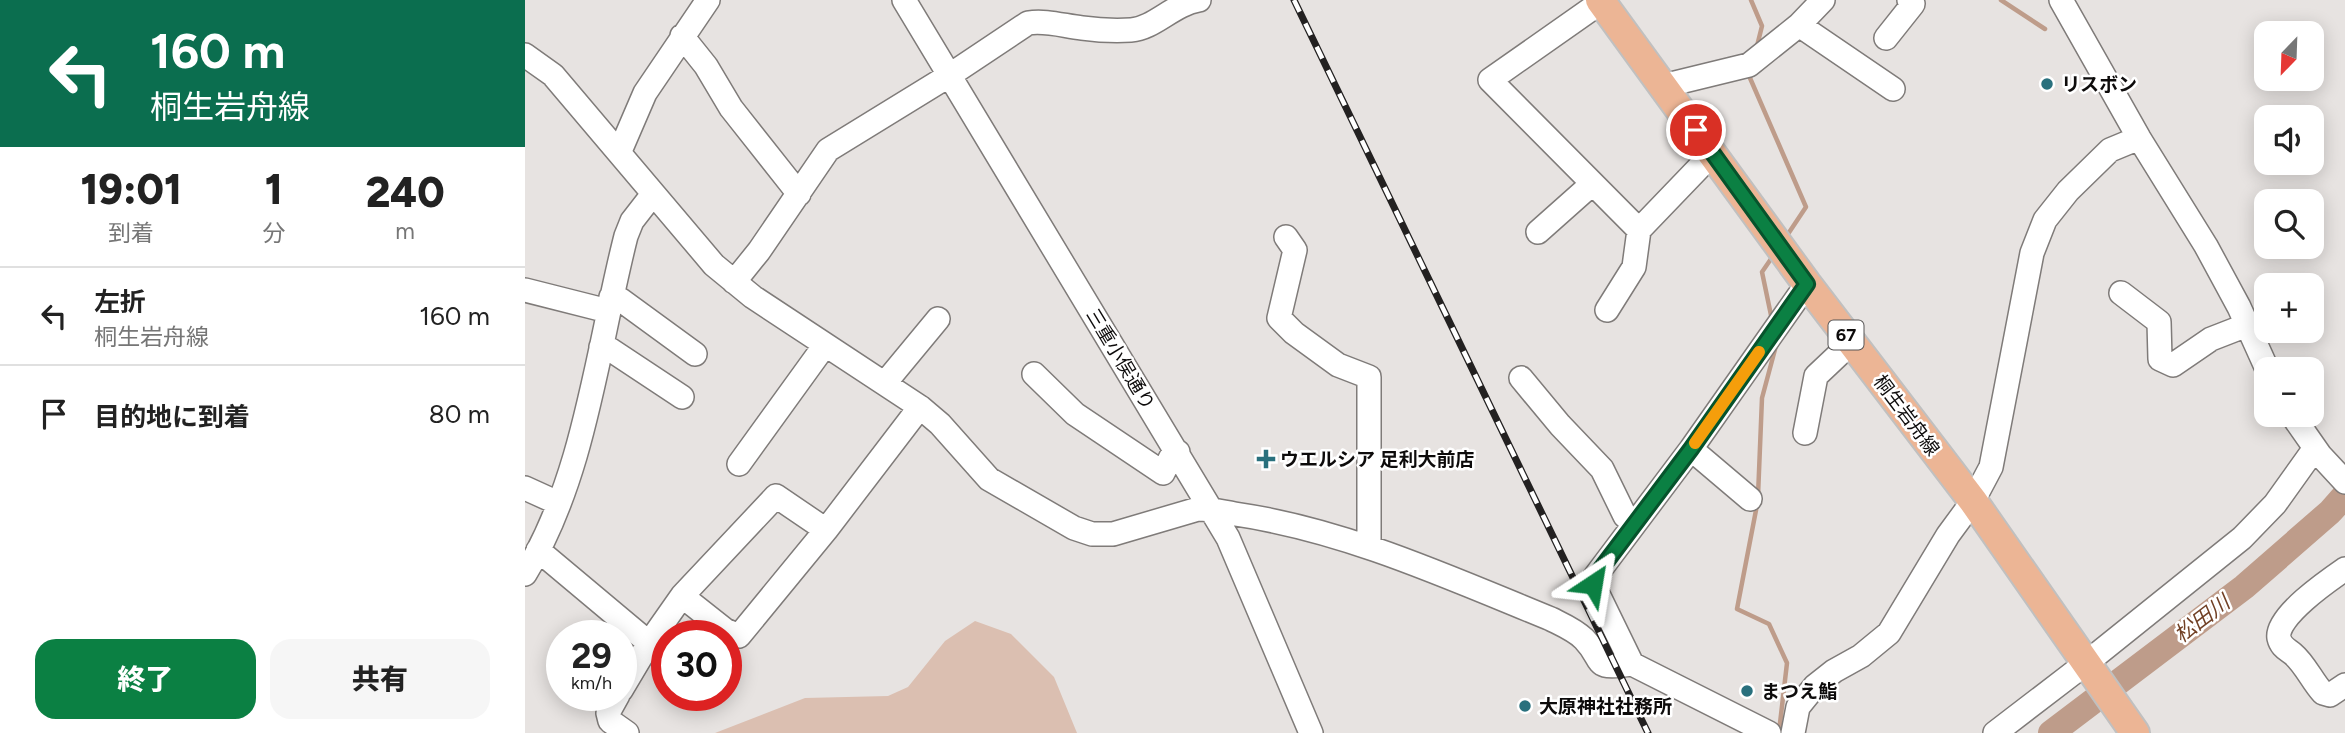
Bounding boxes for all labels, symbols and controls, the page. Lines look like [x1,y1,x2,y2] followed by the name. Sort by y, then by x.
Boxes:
[150,21,285,80] text: 160 m
[2254,21,2324,91] north arrow
[2254,21,2324,427] map controls
[35,28,126,119] icon: left
[2061,73,2137,96] place label: リスボン
[2039,76,2055,92] marker: リスボン
[150,88,310,126] text: 桐生岩舟線
[1666,100,1726,160] pin
[2254,105,2324,175] button: sound
[1677,111,1715,149] icon: arrive
[80,164,182,215] text: 19:01
[265,164,283,215] text: 1
[366,167,445,218] text: 240
[2254,189,2324,259] button: search
[395,217,415,245] text: m
[108,219,154,247] text: 到着
[262,219,285,247] text: 分
[2254,273,2324,343] button: +
[94,286,146,318] text: 左折
[35,297,73,335] icon: left
[419,300,490,332] text: 160 m
[1081,304,1160,414] street label: 三重小俣通り
[1829,320,1863,349] road number: 67
[94,323,209,351] text: 桐生岩舟線
[2254,357,2324,427] button: −
[1869,370,1944,460] street label: 桐生岩舟線
[35,395,73,433] icon: arrive
[429,398,490,430] text: 80 m
[94,401,250,433] text: 目的地に到着
[1280,448,1475,471] place label: ウエルシア 足利大前店
[1258,451,1274,467] marker: ウエルシア 足利大前店
[1556,547,1630,621] position arrow
[2169,588,2236,648] water label: 松田川
[651,620,742,711] speed limit sign: 30
[571,635,612,677] text: 29
[35,639,256,719] button: 終了
[270,639,490,719] button: 共有
[571,672,612,694] text: km/h
[1761,680,1837,703] place label: まつえ鮨
[1739,683,1755,699] marker: まつえ鮨
[1539,695,1672,718] place label: 大原神社社務所
[1517,698,1533,714] marker: 大原神社社務所

